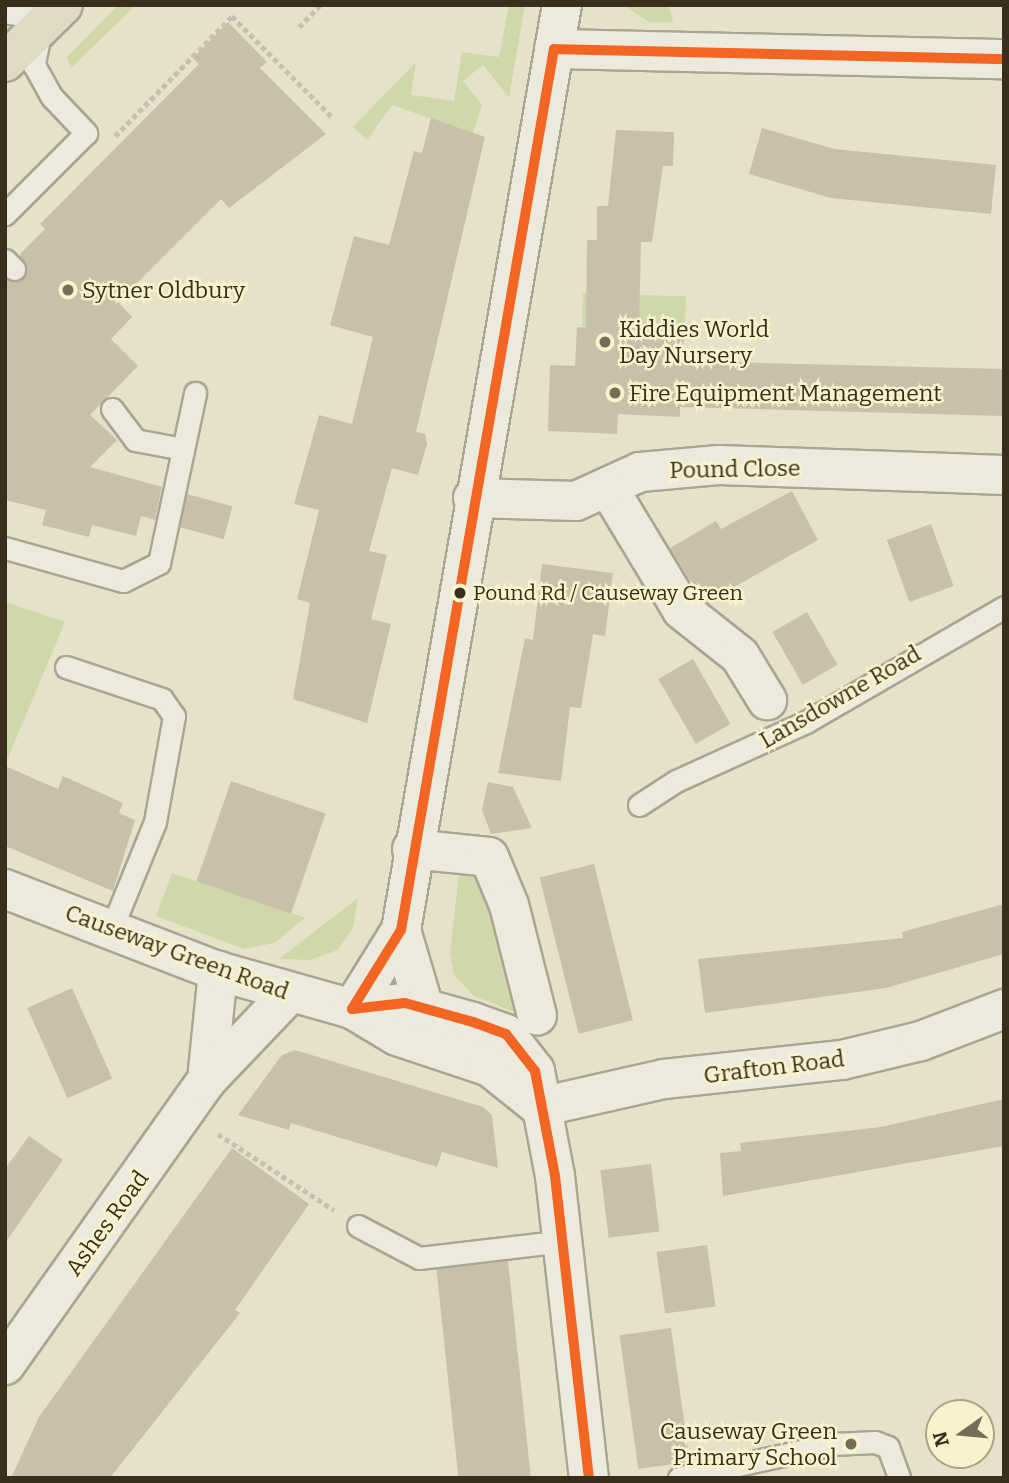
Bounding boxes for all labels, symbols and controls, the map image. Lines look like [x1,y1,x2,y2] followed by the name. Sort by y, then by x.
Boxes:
[82,276,245,304] place label: Sytner Oldbury
[60,282,76,298] marker: Sytner Oldbury
[619,315,769,369] place label: Kiddies World Day Nursery
[597,334,613,350] marker: Kiddies World Day Nursery
[629,379,942,407] place label: Fire Equipment Management
[607,385,623,401] marker: Fire Equipment Management
[669,454,801,484] street label: Pound Close
[473,580,743,606] place label: Pound Rd / Causeway Green
[453,586,467,600] marker: Pound Rd / Causeway Green
[755,640,925,754] street label: Lansdowne Road
[61,899,293,1005] street label: Causeway Green Road
[702,1045,846,1089] street label: Grafton Road
[60,1165,154,1281] street label: Ashes Road
[925,1399,995,1469] north arrow
[660,1417,837,1471] place label: Causeway Green Primary School
[928,1429,954,1449] text: N
[843,1436,859,1452] marker: Causeway Green Primary School

